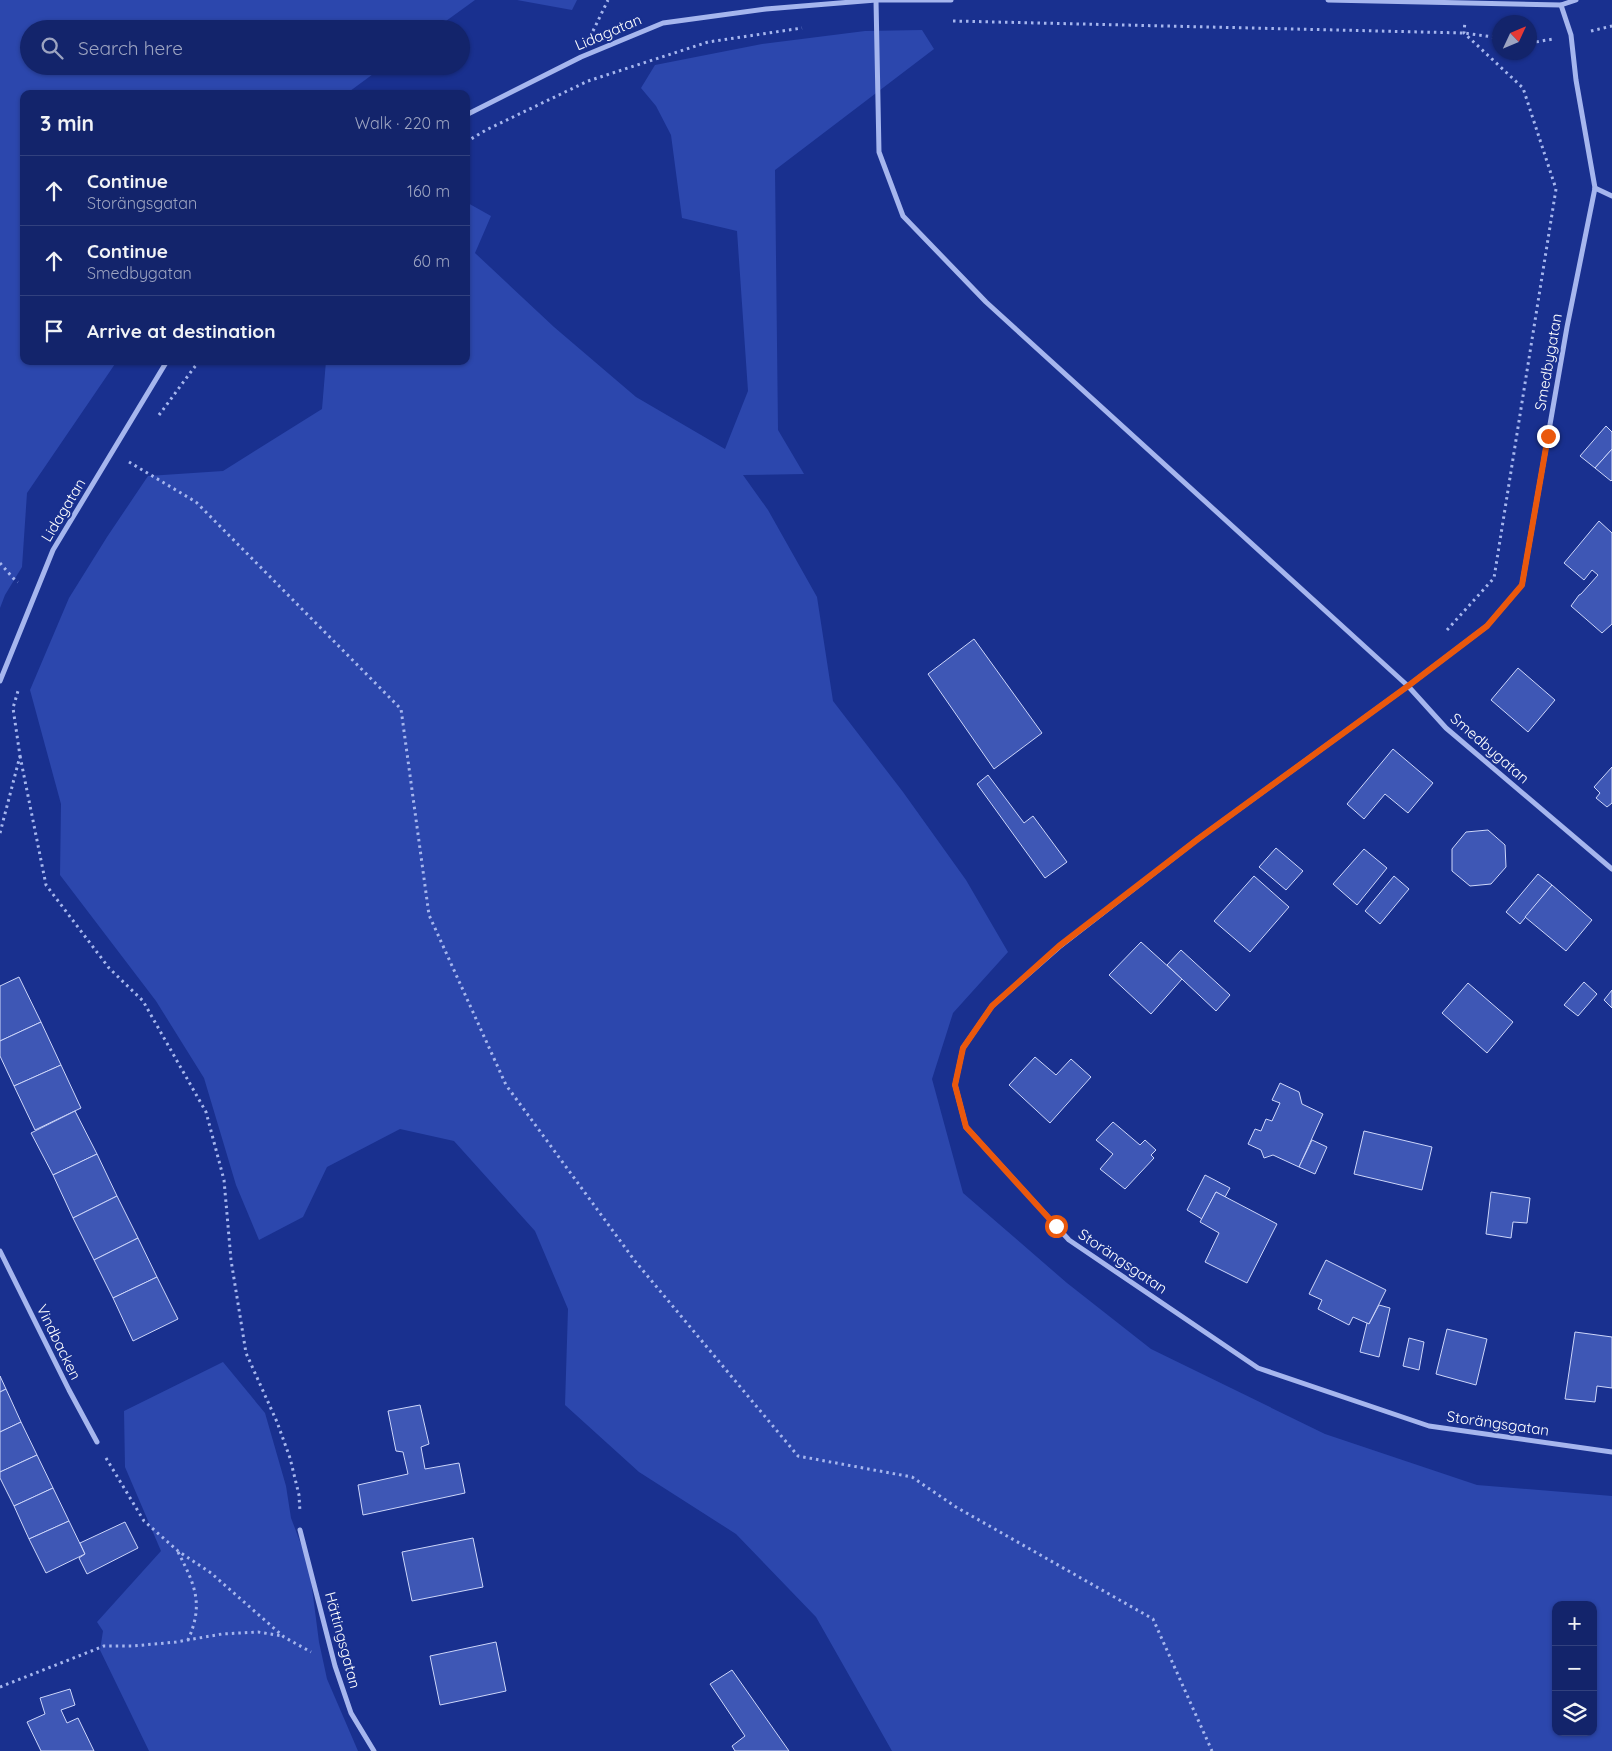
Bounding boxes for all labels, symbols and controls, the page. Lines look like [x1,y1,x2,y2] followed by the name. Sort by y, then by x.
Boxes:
[572,9,644,55] street label: Lidagatan
[1492,15,1537,60] north arrow
[20,20,470,75] search box
[38,34,66,62] icon: search
[78,36,183,60] text: Search here
[40,110,94,136] text: 3 min
[355,113,450,133] text: Walk · 220 m
[87,169,168,193] text: Continue
[40,177,68,205] icon: ahead
[407,181,450,201] text: 160 m
[87,193,197,213] text: Storängsgatan
[87,239,168,263] text: Continue
[40,247,68,275] icon: ahead
[413,251,450,271] text: 60 m
[87,263,192,283] text: Smedbygatan
[1530,312,1566,412] street label: Smedbygatan
[40,317,68,345] icon: arrive
[87,319,276,343] text: Arrive at destination
[1537,425,1560,448] route end
[37,475,89,545] street label: Lidagatan
[1447,709,1533,787] street label: Smedbygatan
[1045,1215,1068,1238] route start
[1075,1224,1171,1298] street label: Storängsgatan
[33,1301,85,1383] street label: Vindbacken
[1446,1406,1550,1440] street label: Storängsgatan
[321,1590,365,1690] street label: Hättingsgatan
[1552,1601,1597,1736] map controls
[1552,1601,1597,1646] button: +
[1552,1646,1597,1691] button: −
[1552,1691,1597,1736] button: layers

